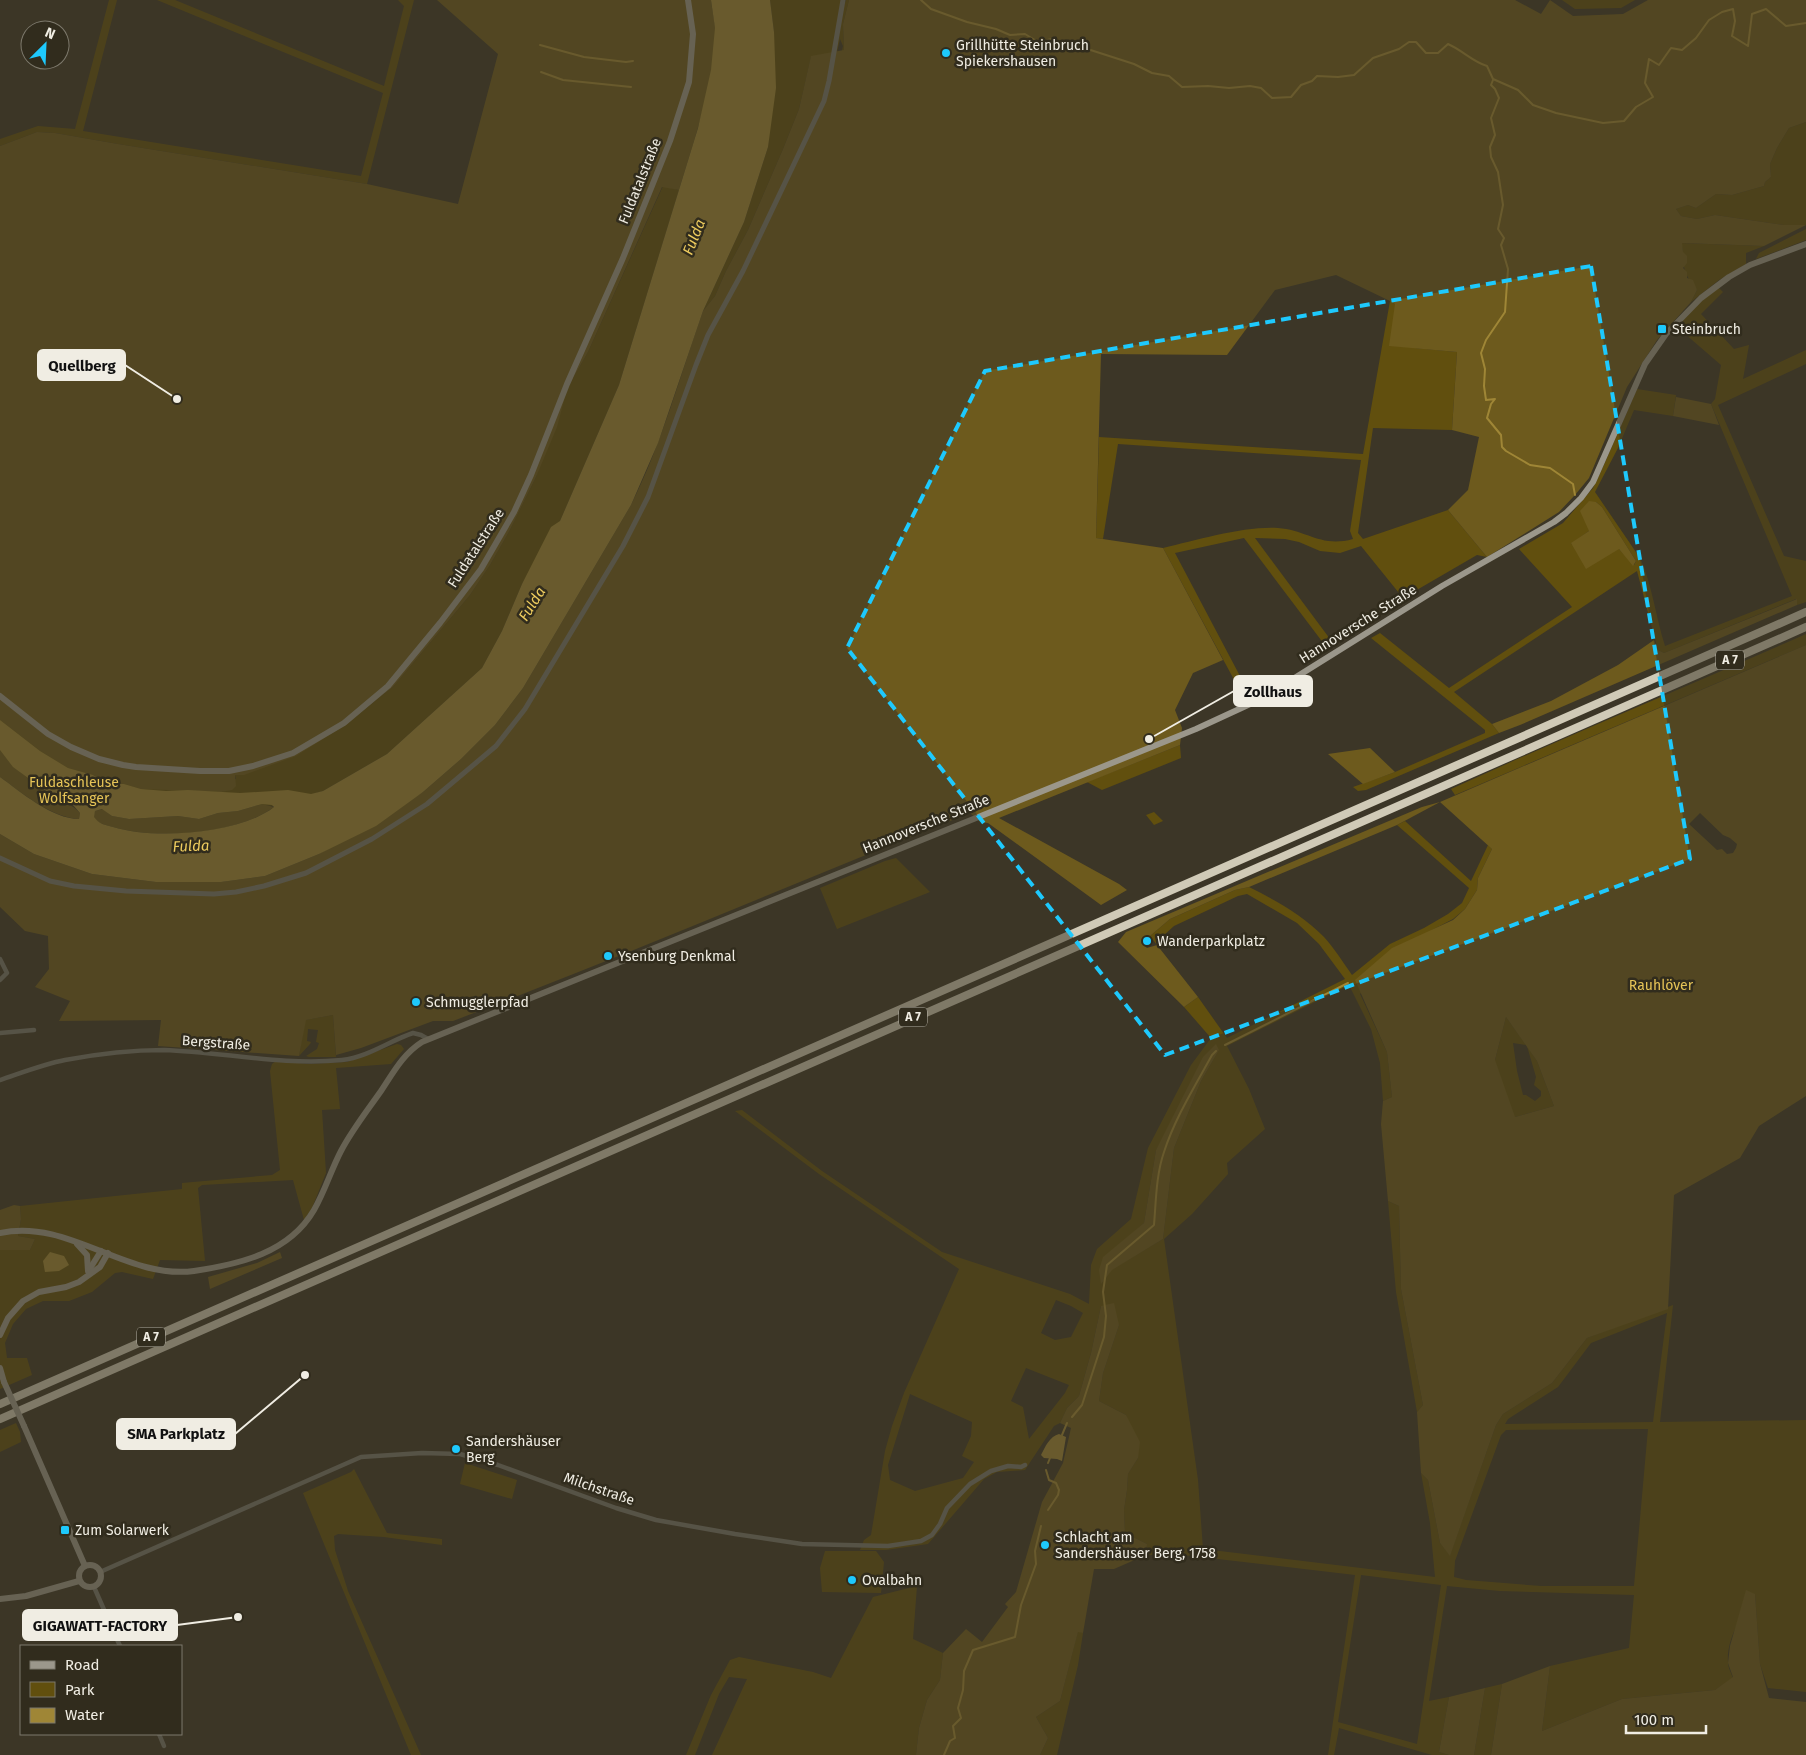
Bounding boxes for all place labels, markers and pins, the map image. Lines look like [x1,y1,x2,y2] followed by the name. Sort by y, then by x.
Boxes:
[956,37,1089,70] place label: Grillhütte Steinbruch Spiekershausen
[940,47,952,59] marker: Grillhütte Steinbruch Spiekershausen
[1672,321,1741,338] place label: Steinbruch
[1656,323,1668,335] marker: Steinbruch
[38,350,125,380] callout: Quellberg
[1234,676,1312,706] callout: Zollhaus
[1157,933,1265,950] place label: Wanderparkplatz
[1141,935,1153,947] marker: Wanderparkplatz
[618,948,736,965] place label: Ysenburg Denkmal
[602,950,614,962] marker: Ysenburg Denkmal
[426,994,529,1011] place label: Schmugglerpfad
[410,996,422,1008] marker: Schmugglerpfad
[117,1419,235,1449] callout: SMA Parkplatz
[466,1433,561,1466] place label: Sandershäuser Berg
[450,1443,462,1455] marker: Sandershäuser Berg
[75,1522,170,1539] place label: Zum Solarwerk
[59,1524,71,1536] marker: Zum Solarwerk
[1055,1529,1216,1562] place label: Schlacht am Sandershäuser Berg, 1758
[1039,1539,1051,1551] marker: Schlacht am Sandershäuser Berg, 1758
[862,1572,922,1589] place label: Ovalbahn
[846,1574,858,1586] marker: Ovalbahn
[23,1610,177,1640] callout: GIGAWATT-FACTORY

